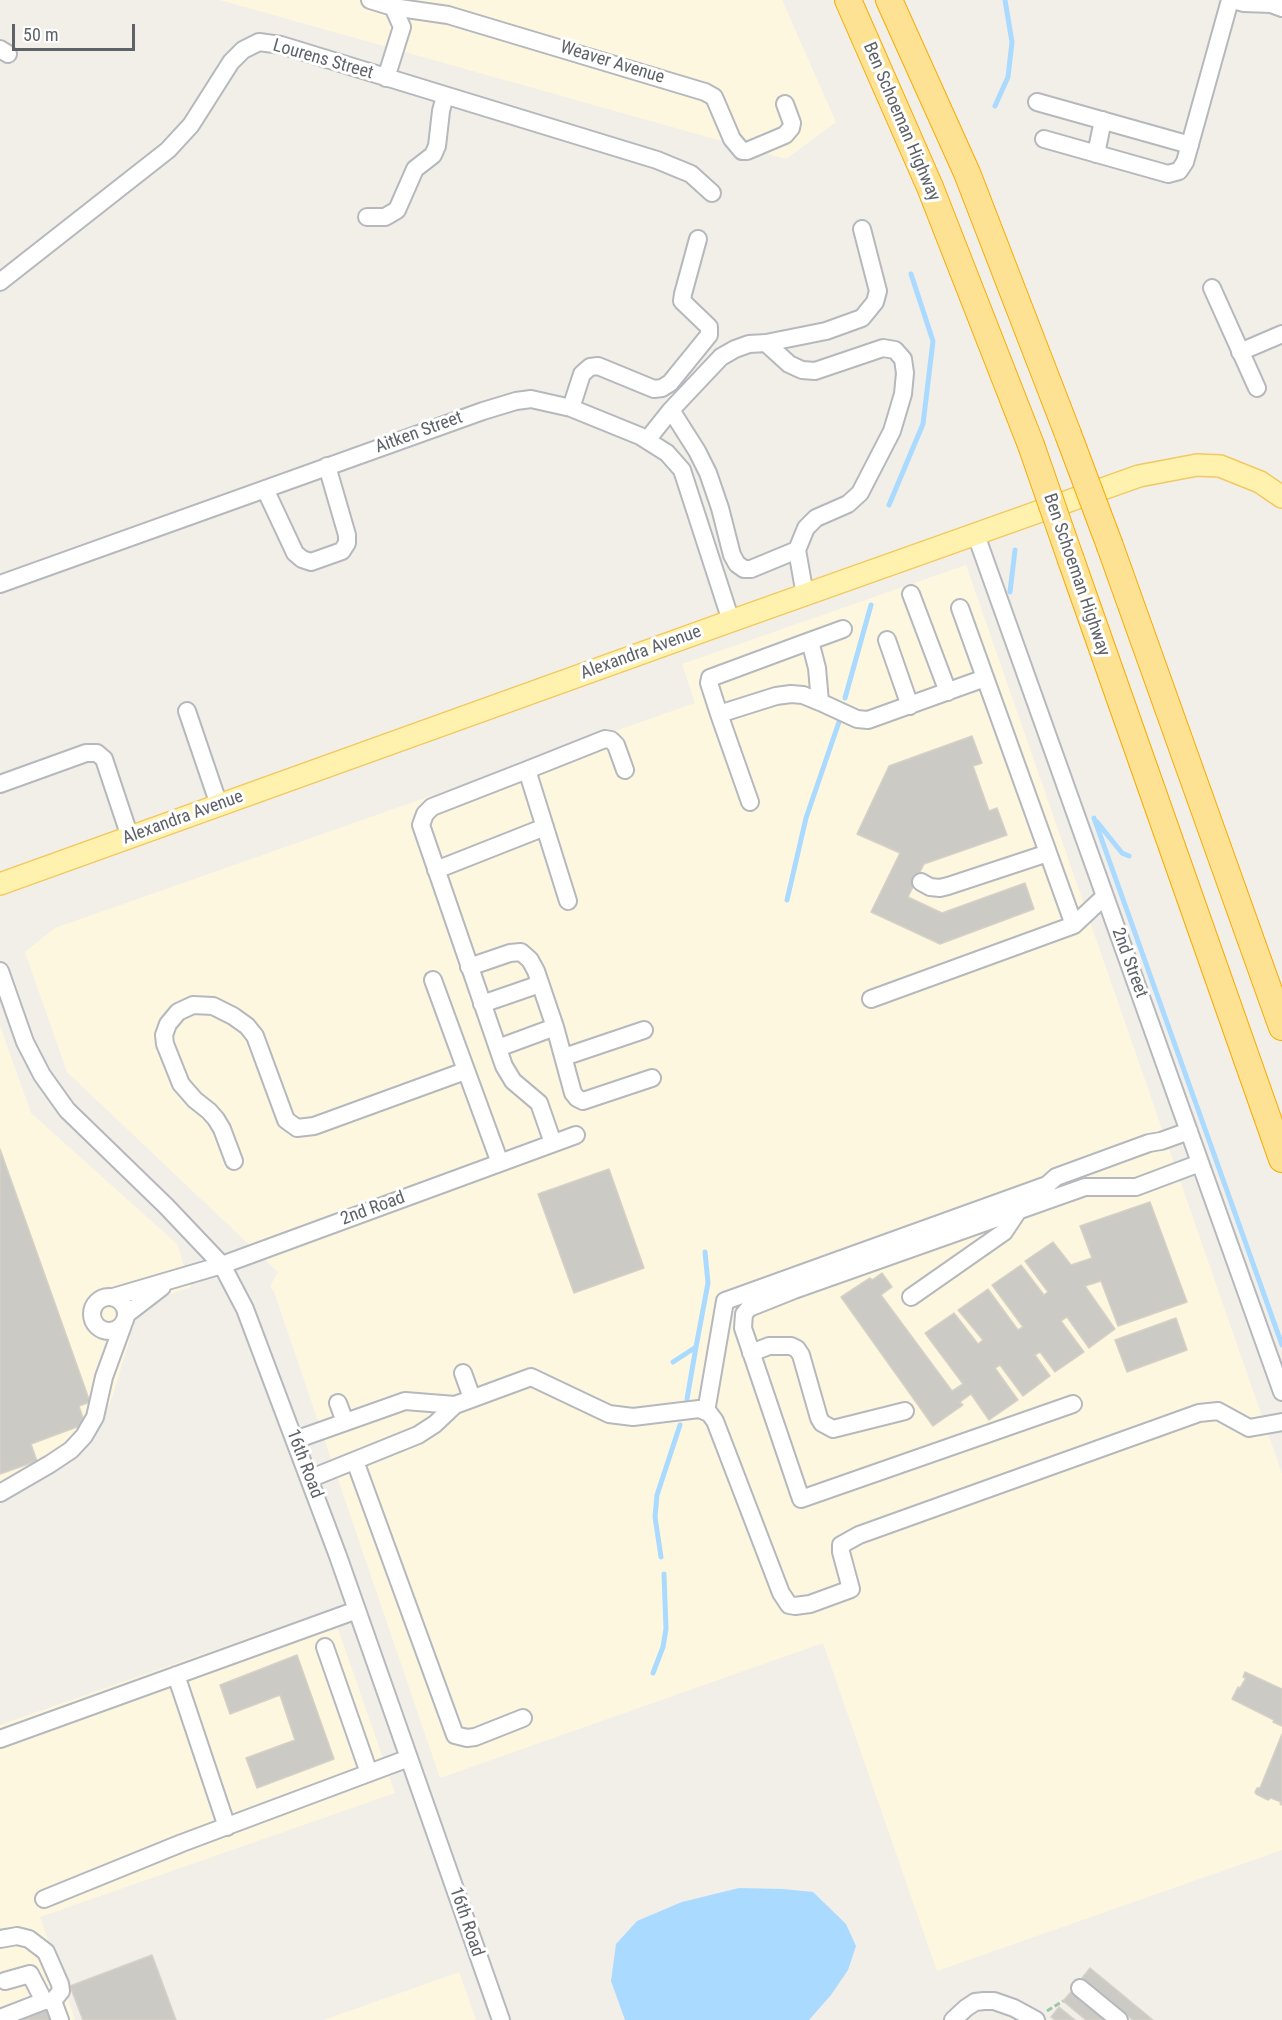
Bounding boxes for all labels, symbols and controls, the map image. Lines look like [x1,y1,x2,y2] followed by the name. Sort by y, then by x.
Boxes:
[15,12,138,50] scale bar
[23,24,58,45] text: 50 m
[270,35,376,85] street label: Lourens Street
[557,37,667,89] street label: Weaver Avenue
[858,39,944,205] street label: Ben Schoeman Highway
[372,407,466,459] street label: Aitken Street
[1038,491,1114,659] street label: Ben Schoeman Highway
[578,621,704,685] street label: Alexandra Avenue
[120,786,246,850] street label: Alexandra Avenue
[1106,925,1152,1001] street label: 2nd Street
[338,1187,408,1231] street label: 2nd Road
[281,1426,327,1502] street label: 16th Road
[444,1884,488,1960] street label: 16th Road

